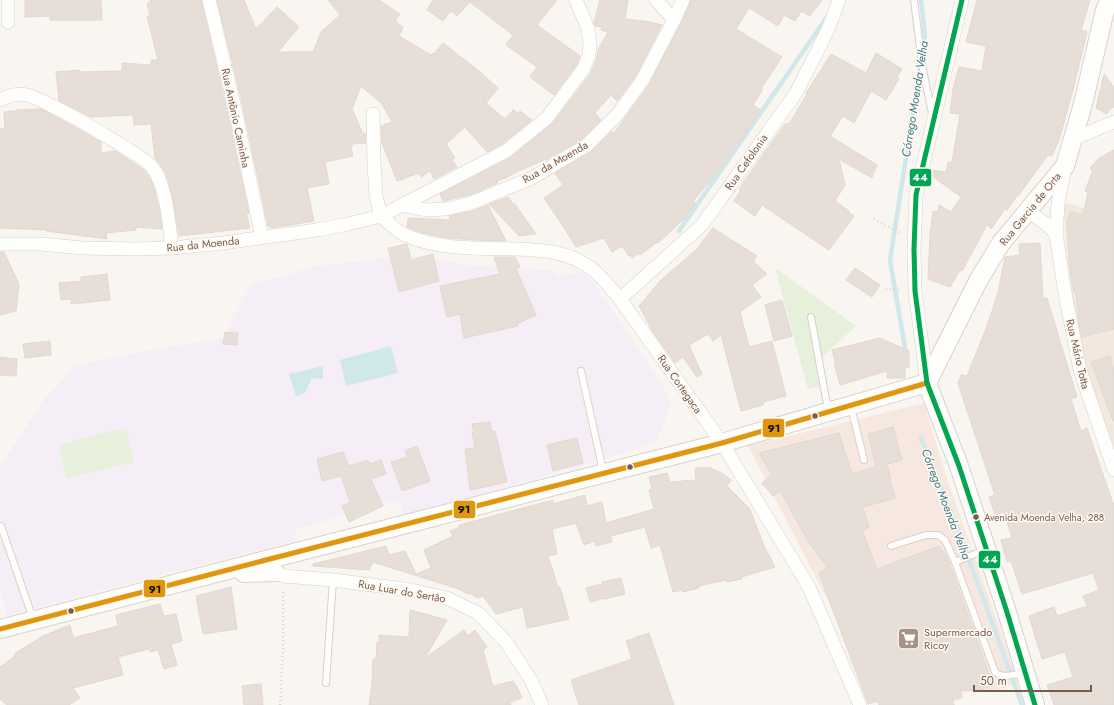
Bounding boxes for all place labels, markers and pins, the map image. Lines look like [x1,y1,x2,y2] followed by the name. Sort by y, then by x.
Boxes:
[810,411,820,421] unlabelled marker
[625,462,635,472] unlabelled marker
[984,510,1104,525] place label: Avenida Moenda Velha, 288
[971,512,981,522] marker: Avenida Moenda Velha, 288
[66,606,76,616] unlabelled marker
[924,624,992,653] place label: Supermercado Ricoy
[896,625,922,651] supermarket icon: Supermercado Ricoy

